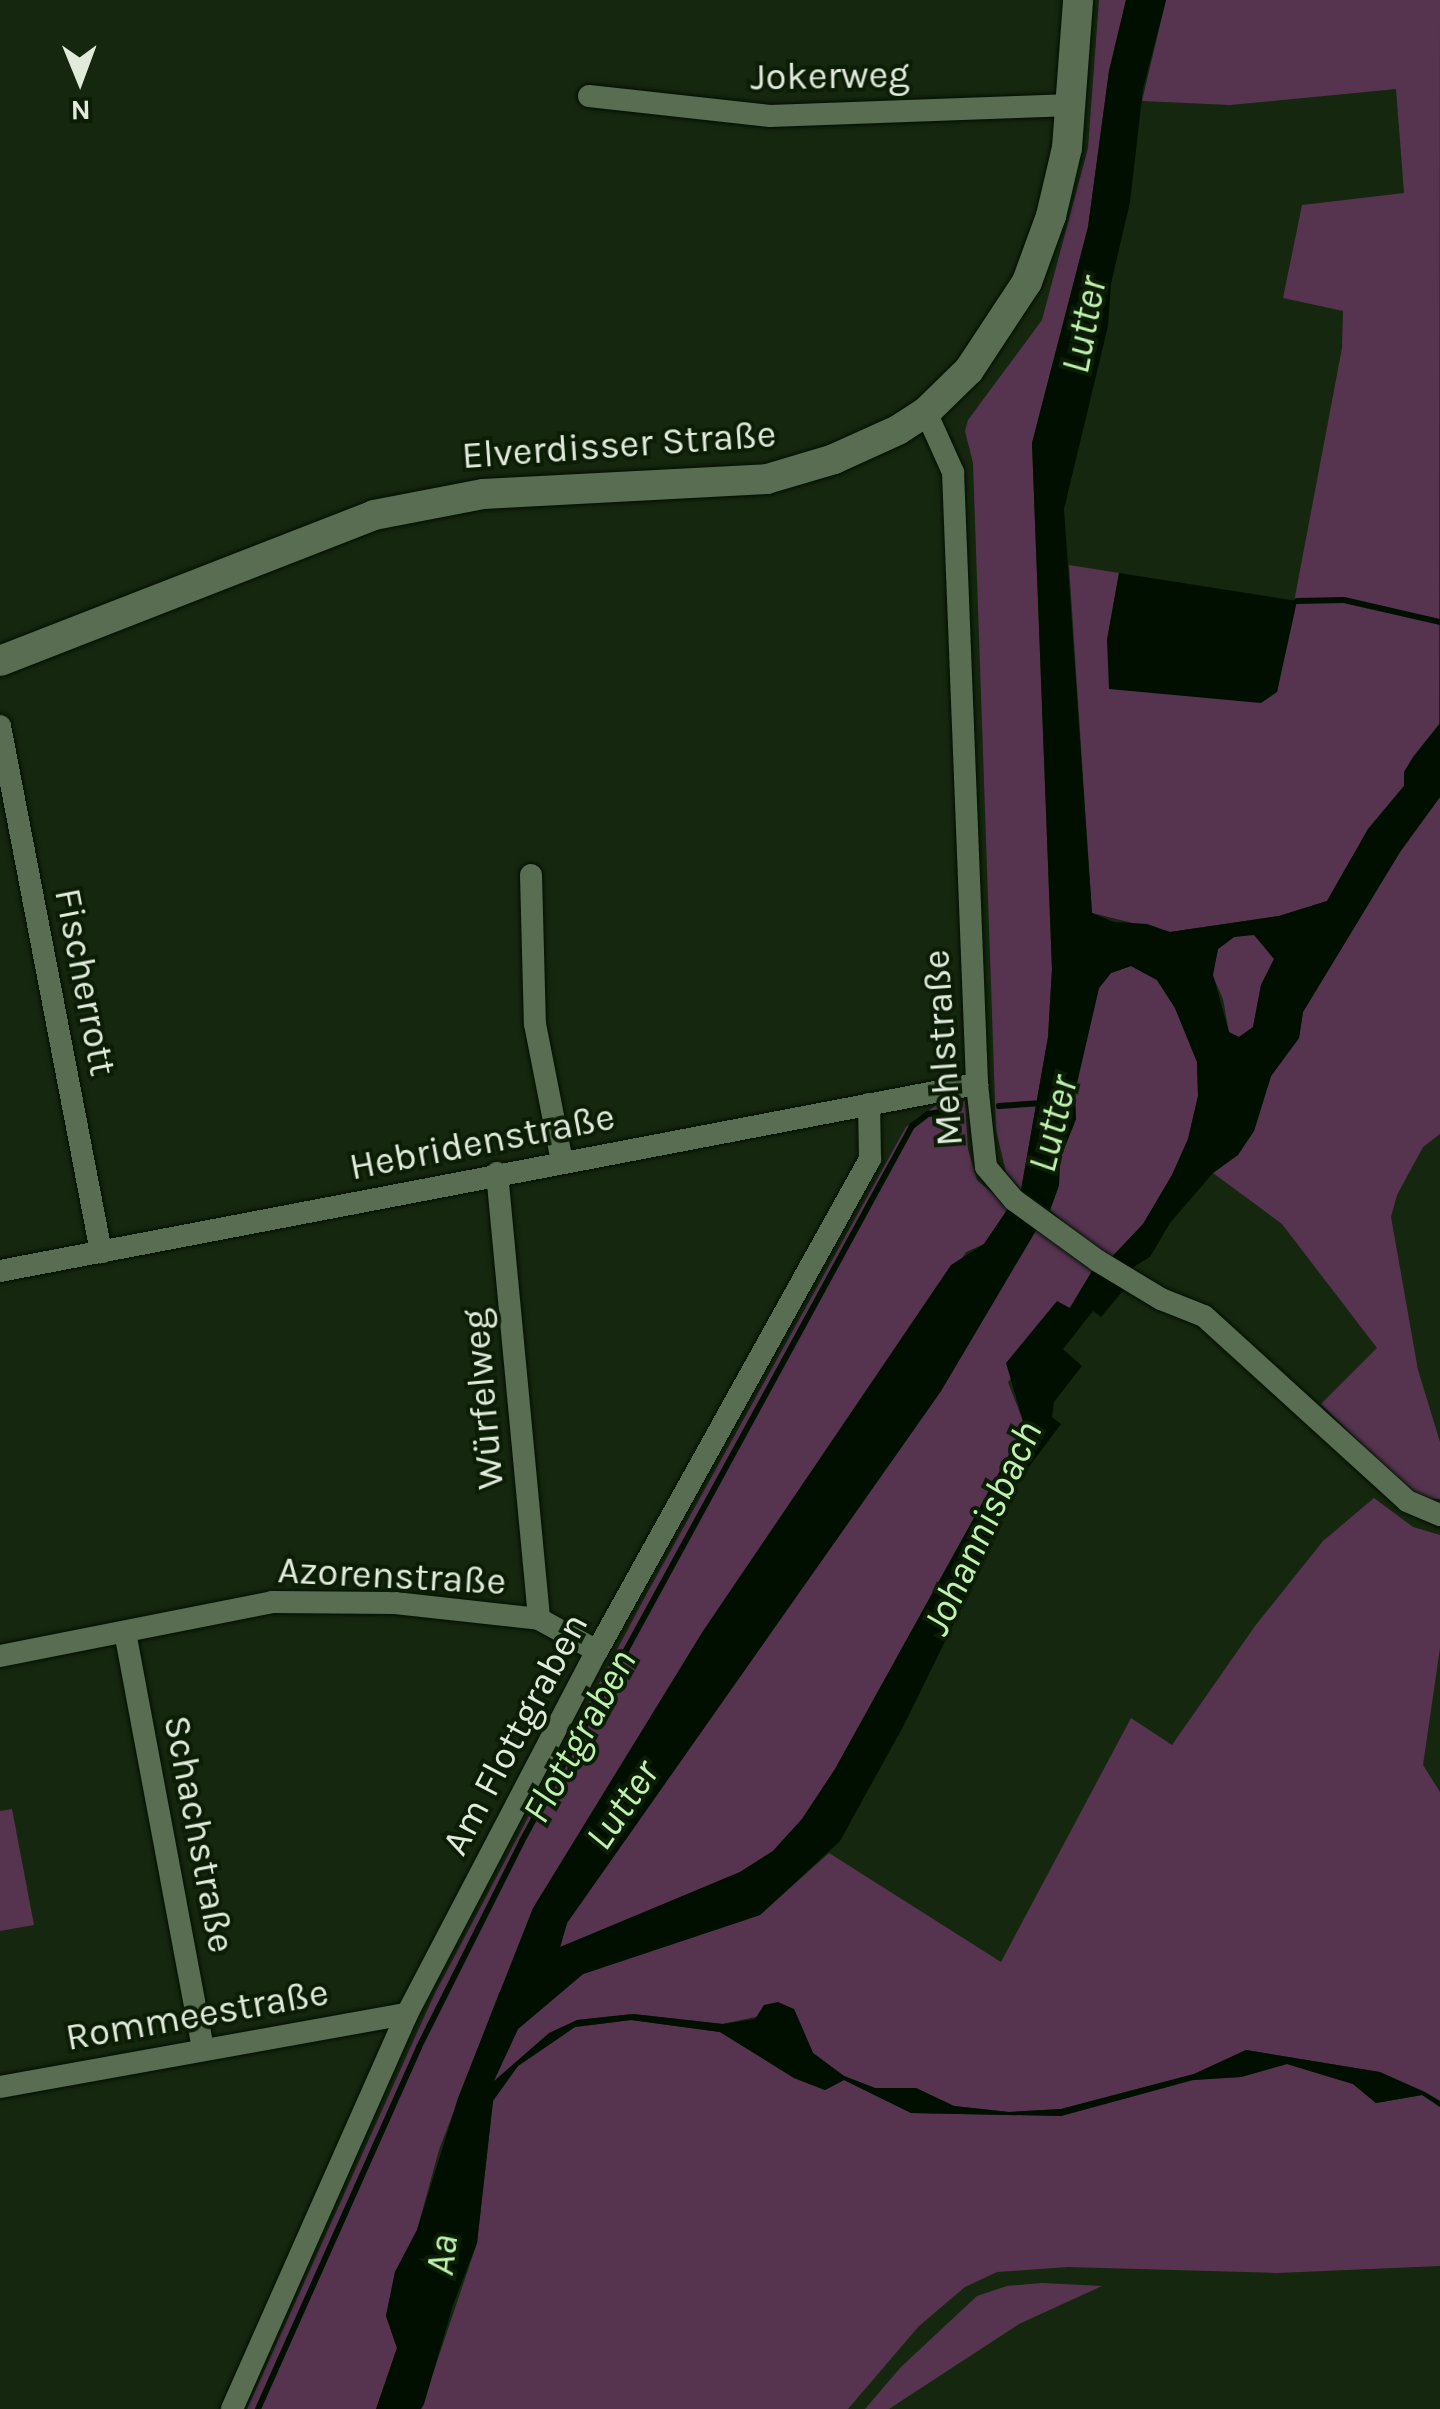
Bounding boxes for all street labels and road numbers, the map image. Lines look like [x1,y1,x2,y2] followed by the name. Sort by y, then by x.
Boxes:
[750,52,910,100] street label: Jokerweg
[460,411,778,479] street label: Elverdisser Straße
[44,884,126,1080] street label: Fischerrott
[913,948,973,1148] street label: Mehlstraße
[346,1094,618,1190] street label: Hebridenstraße
[452,1307,514,1491] street label: Würfelweg
[277,1547,507,1605] street label: Azorenstraße
[432,1605,598,1863] street label: Am Flottgraben
[154,1712,244,1956] street label: Schachstraße
[62,1969,332,2061] street label: Rommeestraße

